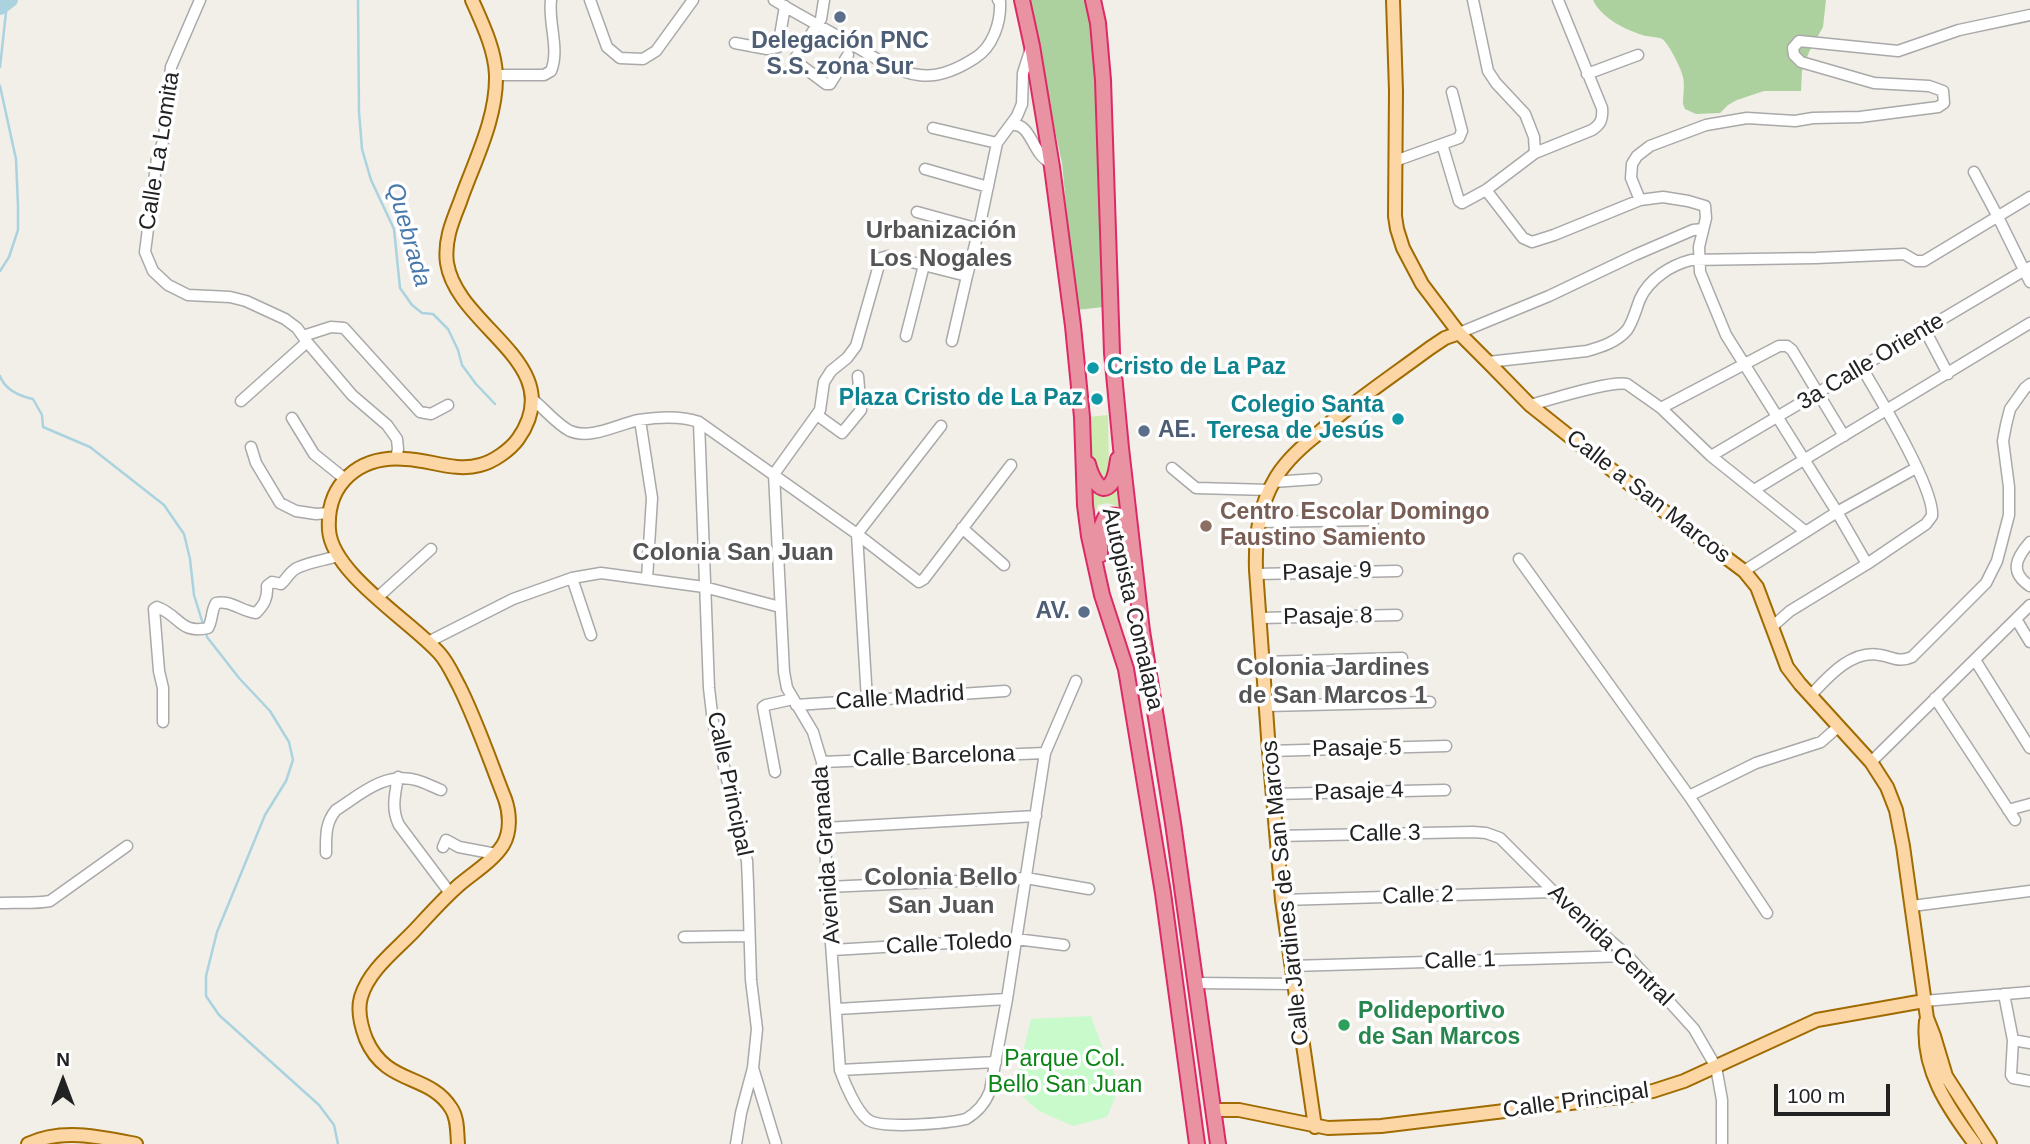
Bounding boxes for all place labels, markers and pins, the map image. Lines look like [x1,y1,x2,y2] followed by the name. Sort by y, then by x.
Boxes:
[832,9,848,25] marker: Delegación PNC S.S. zona Sur
[751,28,929,82] place label: Delegación PNC S.S. zona Sur
[1107,354,1286,382] place label: Cristo de La Paz
[1085,360,1101,376] marker: Cristo de La Paz
[839,385,1083,413] place label: Plaza Cristo de La Paz
[1089,391,1105,407] marker: Plaza Cristo de La Paz
[1207,392,1384,446] place label: Colegio Santa Teresa de Jesús
[1390,411,1406,427] marker: Colegio Santa Teresa de Jesús
[1158,417,1196,445] place label: AE.
[1136,423,1152,439] marker: AE.
[1220,499,1490,553] place label: Centro Escolar Domingo Faustino Samiento
[1198,518,1214,534] marker: Centro Escolar Domingo Faustino Samiento
[1035,598,1070,626] place label: AV.
[1076,604,1092,620] marker: AV.
[1358,998,1520,1052] place label: Polideportivo de San Marcos
[1336,1017,1352,1033] marker: Polideportivo de San Marcos

